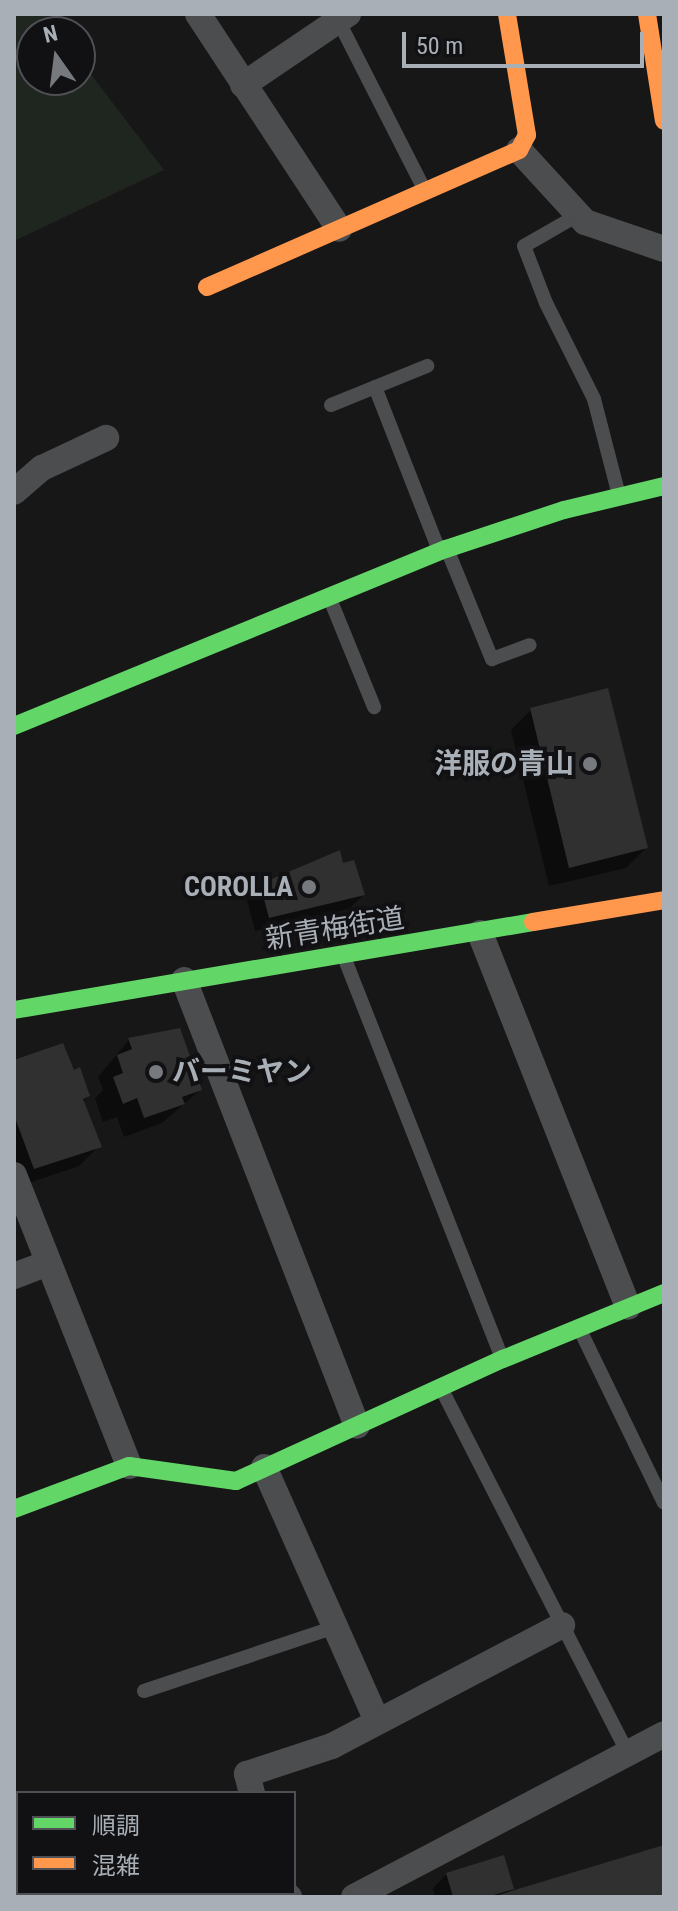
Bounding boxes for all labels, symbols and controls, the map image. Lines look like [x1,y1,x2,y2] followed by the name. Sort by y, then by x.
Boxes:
[16,16,96,96] north arrow
[406,16,648,66] scale bar
[41,20,60,48] text: N
[416,32,463,60] text: 50 m
[434,747,574,781] place label: 洋服の青山
[581,755,599,773] marker: 洋服の青山
[184,870,293,904] place label: COROLLA
[300,878,318,896] marker: COROLLA
[263,901,407,957] street label: 新青梅街道
[172,1055,312,1089] place label: バーミヤン
[147,1063,165,1081] marker: バーミヤン
[16,1791,296,1895] legend
[92,1812,140,1840] text: 順調
[92,1852,140,1880] text: 混雑

